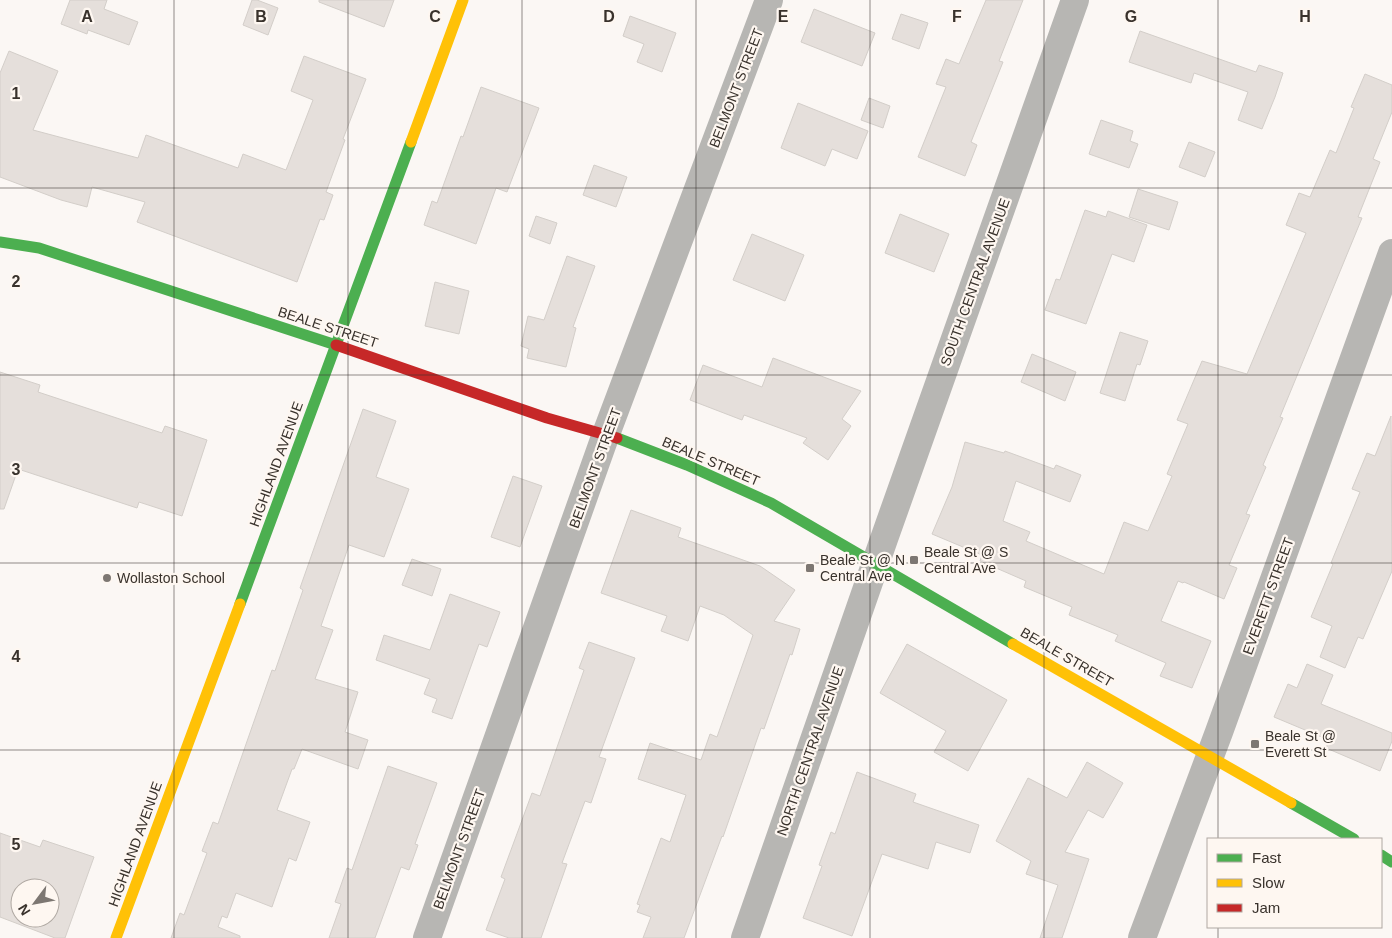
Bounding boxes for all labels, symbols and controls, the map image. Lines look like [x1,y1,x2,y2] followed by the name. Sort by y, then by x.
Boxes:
[81,8,93,25] text: A
[255,8,267,25] text: B
[429,8,441,25] text: C
[603,8,615,25] text: D
[778,8,789,25] text: E
[952,8,962,25] text: F
[1125,8,1137,25] text: G
[1299,8,1311,25] text: H
[706,26,766,150] street label: BELMONT STREET
[12,85,21,102] text: 1
[937,196,1013,368] street label: SOUTH CENTRAL AVENUE
[12,273,21,290] text: 2
[276,303,380,351] street label: BEALE STREET
[246,399,306,529] street label: HIGHLAND AVENUE
[566,405,624,530] street label: BELMONT STREET
[660,433,763,489] street label: BEALE STREET
[12,461,21,478] text: 3
[1239,535,1297,657] street label: EVERETT STREET
[924,544,1008,576] place label: Beale St @ S Central Ave
[820,552,905,584] place label: Beale St @ N Central Ave
[908,554,920,566] marker: Beale St @ S Central Ave
[804,562,816,574] marker: Beale St @ N Central Ave
[117,570,225,586] place label: Wollaston School
[101,572,113,584] marker: Wollaston School
[1018,624,1117,690] street label: BEALE STREET
[12,648,21,665] text: 4
[773,664,847,838] street label: NORTH CENTRAL AVENUE
[1265,728,1336,760] place label: Beale St @ Everett St
[1249,738,1261,750] marker: Beale St @ Everett St
[105,779,165,909] street label: HIGHLAND AVENUE
[430,786,488,911] street label: BELMONT STREET
[12,836,21,853] text: 5
[1207,838,1382,928] legend
[1252,849,1282,866] text: Fast
[1252,874,1285,891] text: Slow
[10,878,60,928] north arrow
[1252,899,1280,916] text: Jam
[15,901,33,918] text: N

